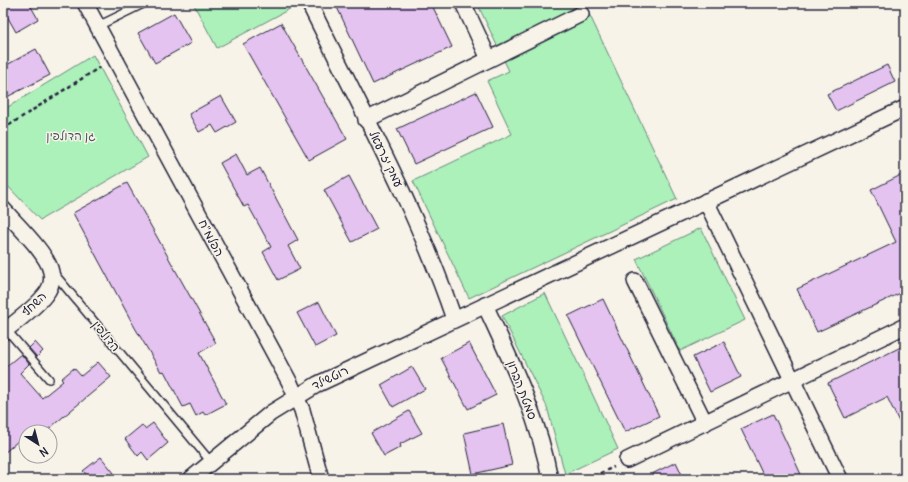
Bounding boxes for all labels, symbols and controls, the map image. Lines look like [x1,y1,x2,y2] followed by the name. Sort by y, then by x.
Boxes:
[46,128,96,144] park label: גן הדולפין
[366,128,407,190] street label: עמק יזרעאל
[195,217,227,259] street label: הפלמ"ח
[18,288,49,319] street label: השחף
[88,317,124,355] street label: הדולפין
[503,358,541,422] street label: סמטת הברון
[309,362,351,393] street label: רוטשילד
[18,424,58,464] north arrow
[37,444,51,460] text: N

